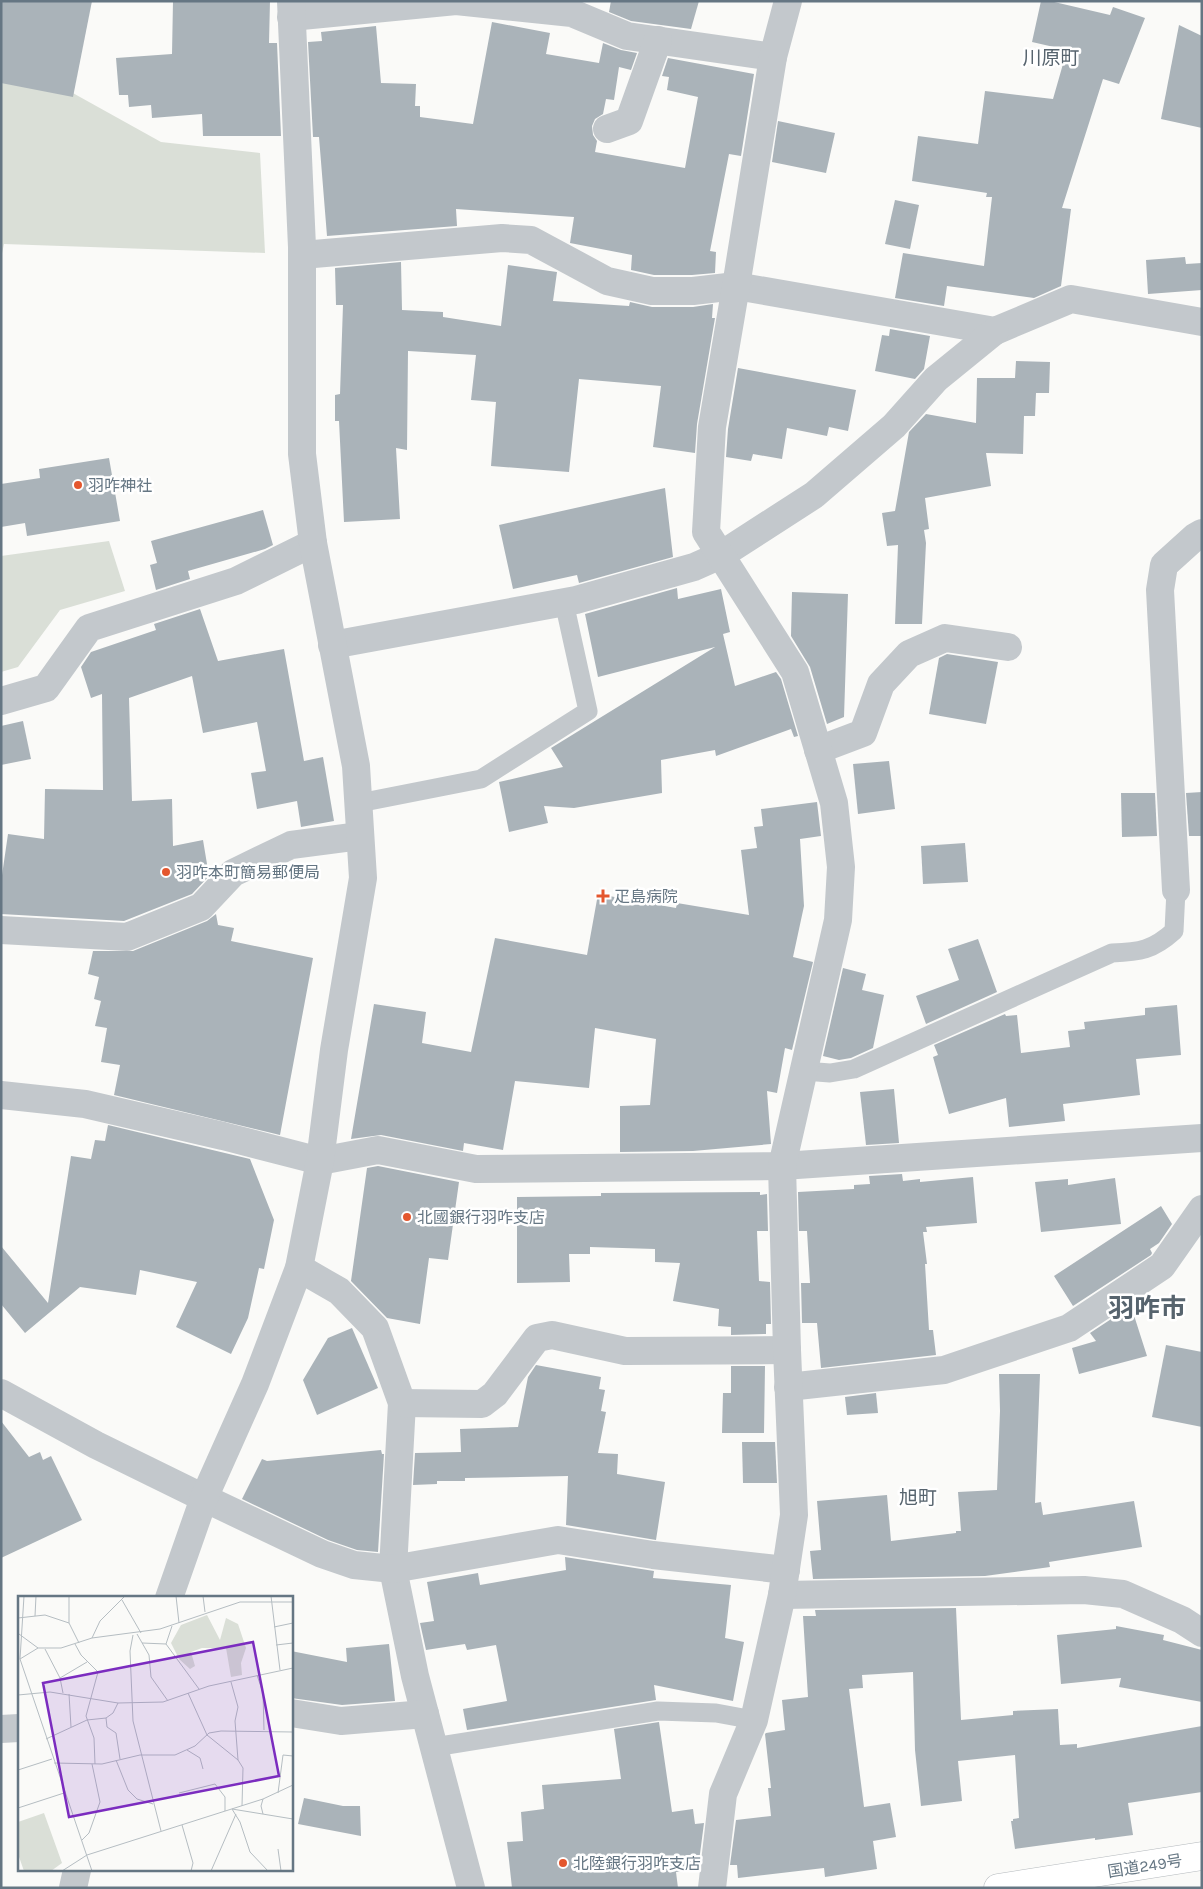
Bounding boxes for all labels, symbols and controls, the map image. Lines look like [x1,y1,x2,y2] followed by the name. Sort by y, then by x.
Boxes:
[1022,47,1080,69] district label: 川原町
[88,476,152,495] place label: 羽咋神社
[72,479,84,491] marker: 羽咋神社
[176,863,320,882] place label: 羽咋本町簡易郵便局
[160,866,172,878] marker: 羽咋本町簡易郵便局
[614,887,678,906] place label: 疋島病院
[596,889,610,903] marker: 疋島病院
[417,1208,545,1227] place label: 北國銀行羽咋支店
[401,1211,413,1223] marker: 北國銀行羽咋支店
[1108,1293,1186,1324] district label: 羽咋市
[899,1487,937,1509] district label: 旭町
[18,1596,292,1872] inset map
[1106,1851,1184,1881] street label: 国道249号
[573,1854,701,1873] place label: 北陸銀行羽咋支店
[557,1857,569,1869] marker: 北陸銀行羽咋支店

